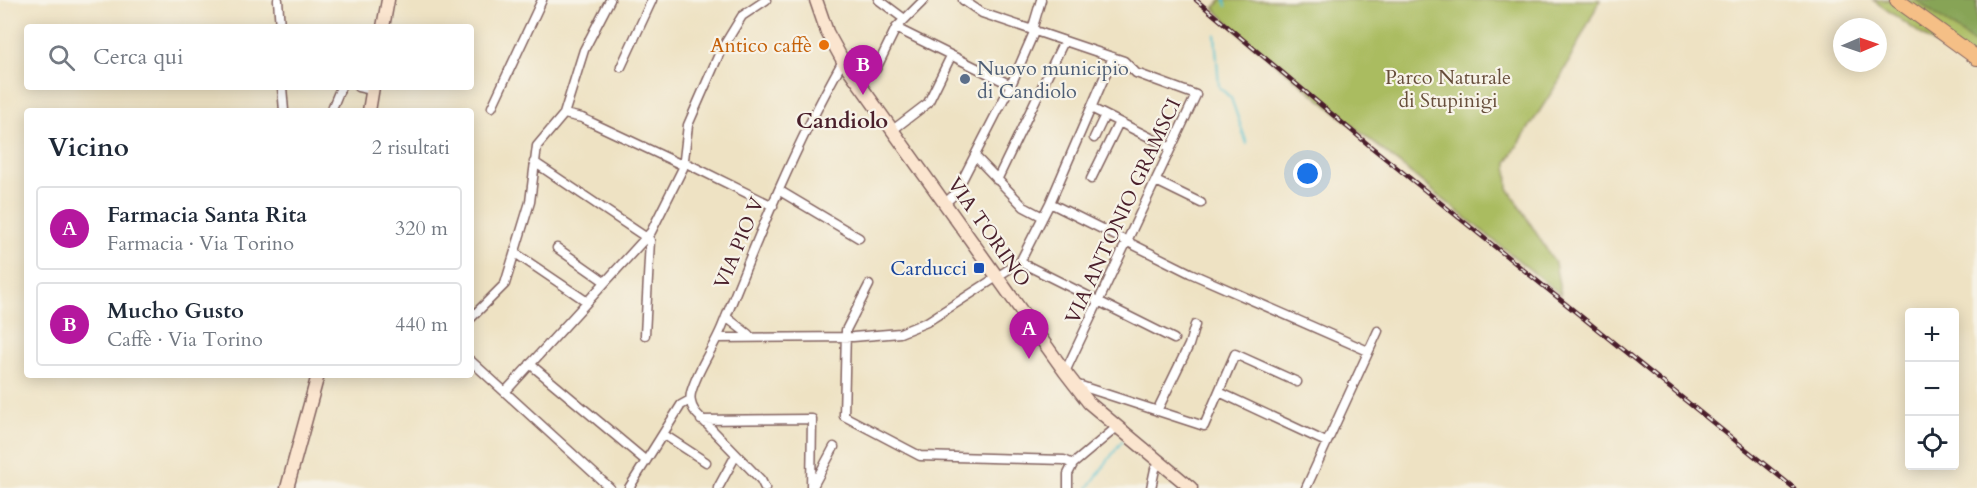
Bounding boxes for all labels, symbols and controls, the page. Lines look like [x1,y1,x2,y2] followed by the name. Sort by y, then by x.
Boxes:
[1833,18,1887,72] north arrow
[24,24,474,90] search box
[710,32,812,59] place label: Antico caffè
[817,38,831,52] marker: Antico caffè
[45,41,78,74] icon: search
[93,42,183,72] text: Cerca qui
[844,46,882,95] pin: B
[977,55,1129,105] place label: Nuovo municipio di Candiolo
[1385,64,1511,114] park label: Parco Naturale di Stupinigi
[958,72,972,86] marker: Nuovo municipio di Candiolo
[1059,94,1187,328] street label: VIA ANTONIO GRAMSCI
[796,106,888,136] district label: Candiolo
[48,130,129,165] text: Vicino
[372,134,450,161] text: 2 risultati
[1293,159,1322,188] your location
[941,172,1037,292] street label: VIA TORINO
[708,193,771,293] street label: VIA PIO V
[107,200,307,230] text: Farmacia Santa Rita
[62,215,77,242] text: A
[395,215,448,242] text: 320 m
[107,230,294,257] text: Farmacia · Via Torino
[890,255,967,282] place label: Carducci
[972,261,986,275] marker: Carducci
[107,296,244,326] text: Mucho Gusto
[1905,308,1959,470] map controls
[1905,308,1959,362] button: +
[1010,310,1048,359] pin: A
[62,311,77,338] text: B
[395,311,448,338] text: 440 m
[107,326,263,353] text: Caffè · Via Torino
[1905,362,1959,416] button: −
[1905,416,1959,470] button: locate

